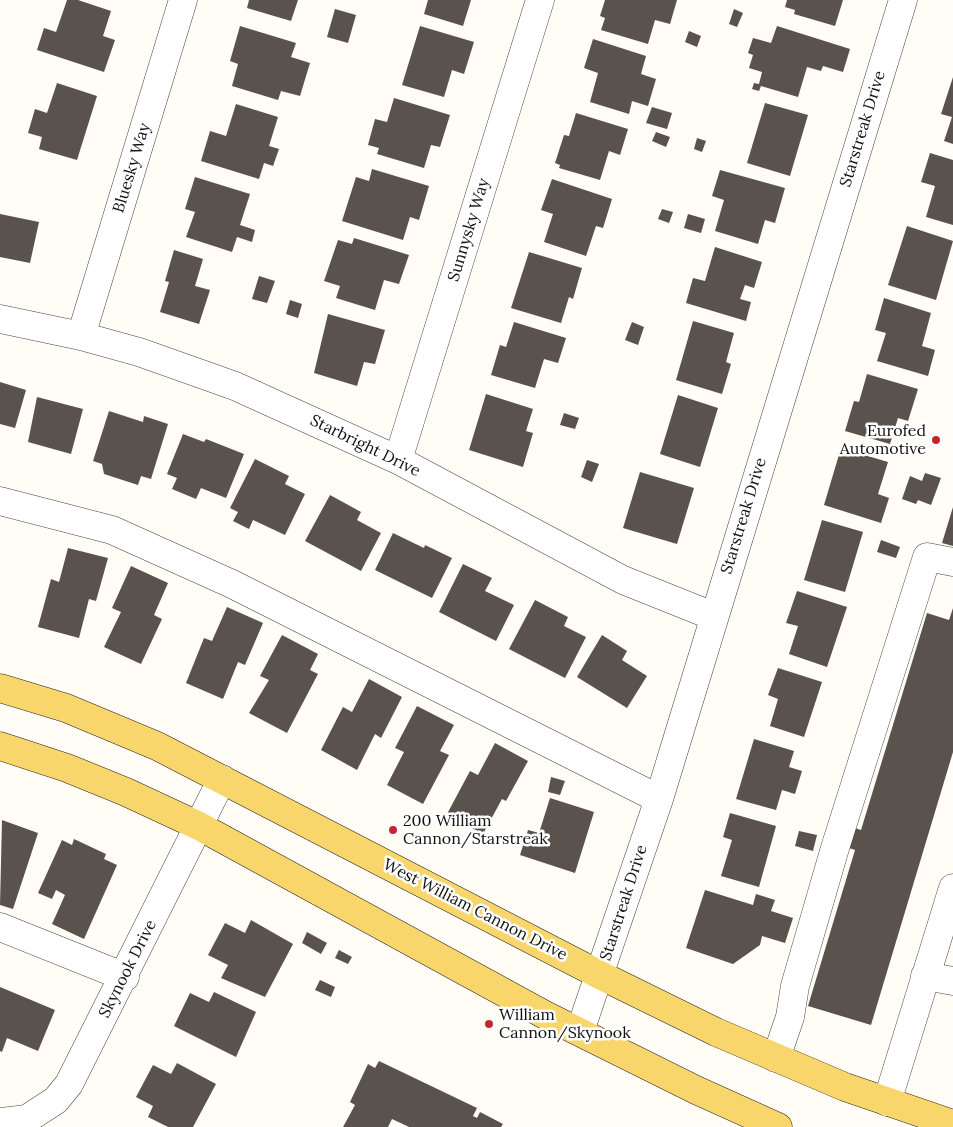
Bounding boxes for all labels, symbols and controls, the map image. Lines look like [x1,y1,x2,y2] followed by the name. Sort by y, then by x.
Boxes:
[836,69,890,189] street label: Starstreak Drive
[109,121,155,215] street label: Bluesky Way
[444,176,494,284] street label: Sunnysky Way
[307,411,423,481] street label: Starbright Drive
[840,421,926,459] place label: Eurofed Automotive
[930,434,942,446] marker: Eurofed Automotive
[717,456,771,576] street label: Starstreak Drive
[403,811,548,849] place label: 200 William Cannon/Starstreak
[387,824,399,836] marker: 200 William Cannon/Starstreak
[596,843,652,963] street label: Starstreak Drive
[380,855,570,965] street label: West William Cannon Drive
[95,917,161,1021] street label: Skynook Drive
[499,1005,631,1043] place label: William Cannon/Skynook
[483,1018,495,1030] marker: William Cannon/Skynook

